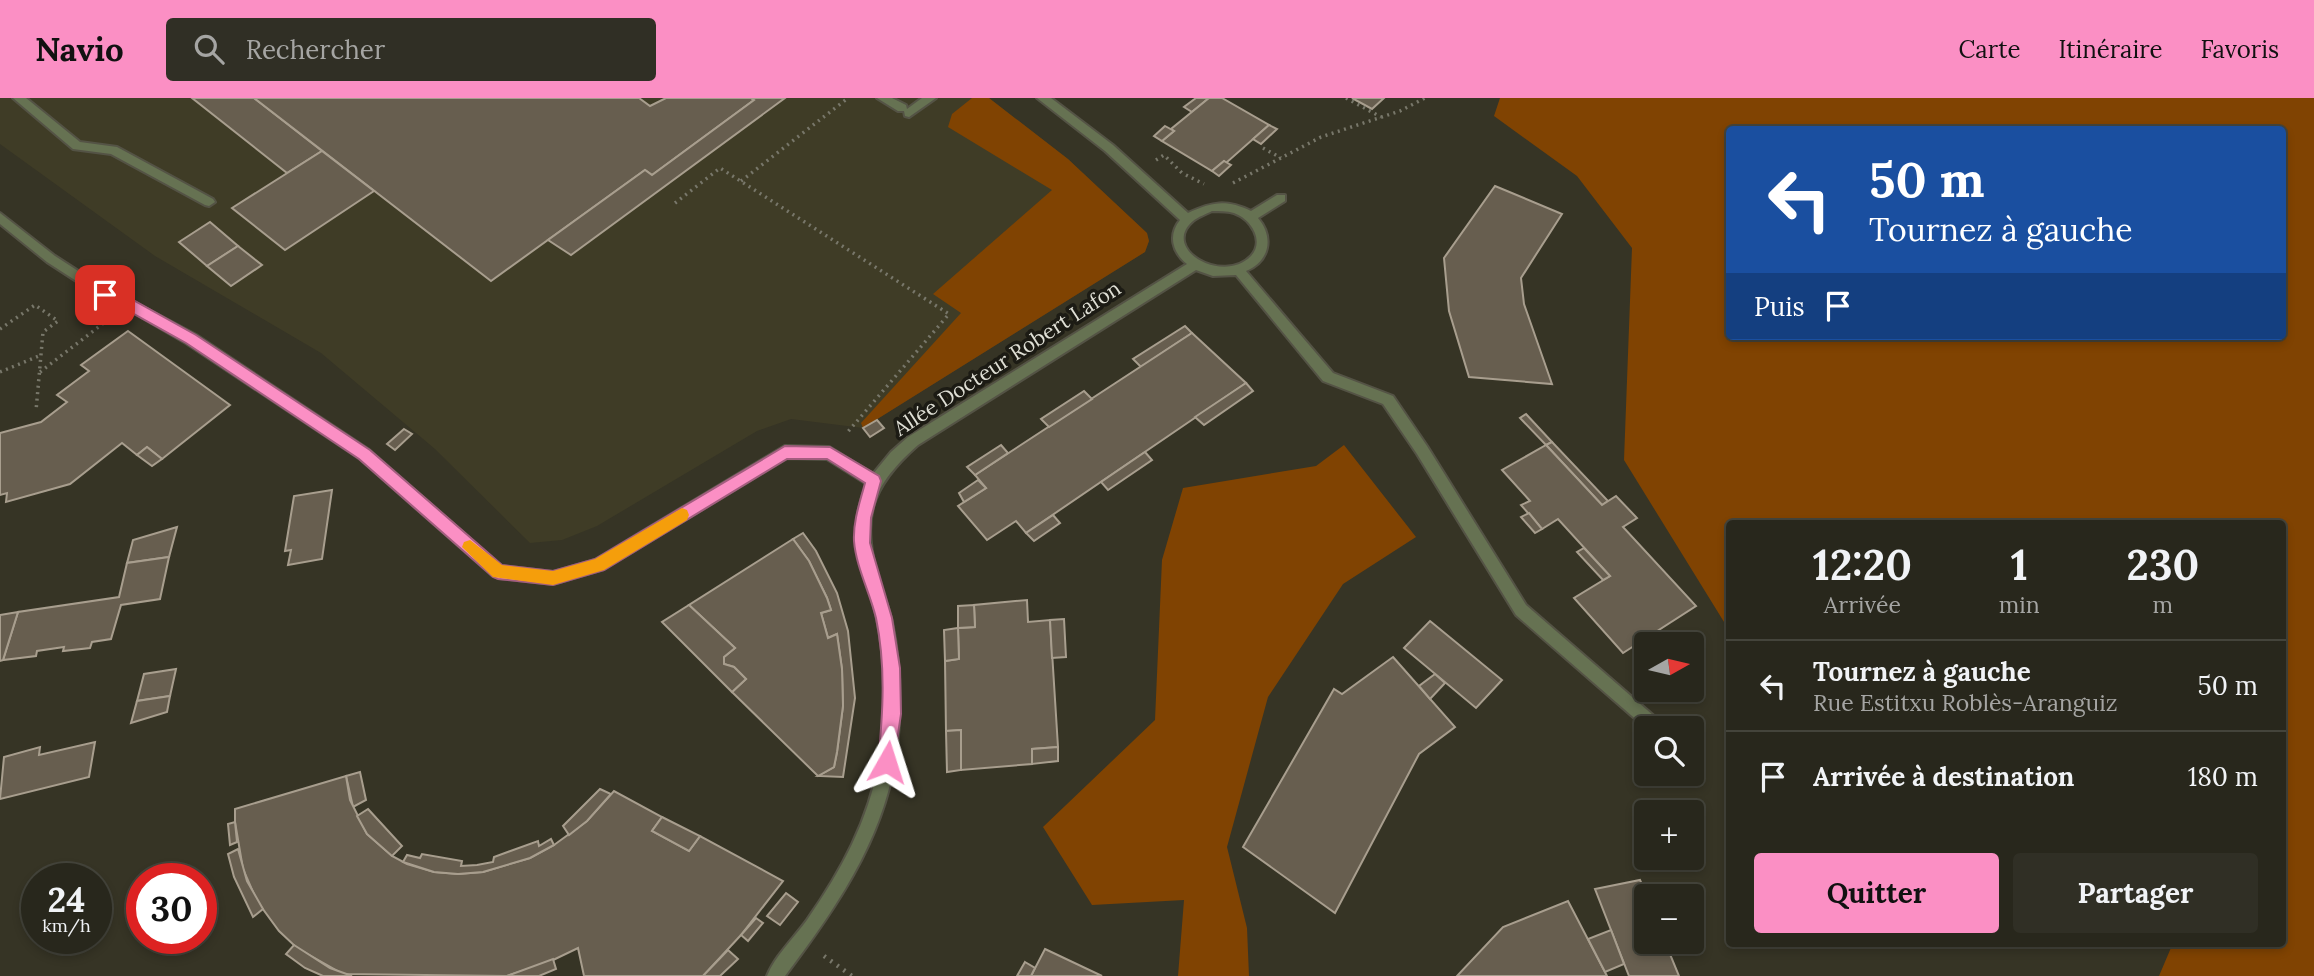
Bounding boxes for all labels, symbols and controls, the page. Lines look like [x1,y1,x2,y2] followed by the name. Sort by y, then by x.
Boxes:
[166,18,656,81] search box
[35,28,124,70] text: Navio
[190,30,228,68] icon: search
[246,33,385,66] text: Rechercher
[1959,34,2021,65] text: Carte
[2059,34,2162,65] text: Itinéraire
[2200,34,2279,65] text: Favoris
[1869,148,1985,210] text: 50 m
[1754,154,1845,245] icon: left
[1869,209,2133,250] text: Tournez à gauche
[75,265,135,325] pin
[887,274,1126,442] street label: Allée Docteur Robert Lafon
[86,276,124,314] icon: arrive
[1819,287,1857,325] icon: arrive
[1754,290,1805,323] text: Puis
[1813,538,1912,592] text: 12:20
[2011,538,2028,592] text: 1
[2127,538,2199,592] text: 230
[1824,590,1901,619] text: Arrivée
[1999,590,2040,619] text: min
[2153,590,2173,619] text: m
[1634,632,1704,702] north arrow
[1634,632,1704,954] map controls
[1813,655,2031,688] text: Tournez à gauche
[1754,667,1792,705] icon: left
[2198,669,2258,702] text: 50 m
[1813,688,2118,717] text: Rue Estitxu Roblès-Aranguiz
[1634,716,1704,786] button: search
[850,725,924,799] position arrow
[1754,758,1792,796] icon: arrive
[1813,760,2074,793] text: Arrivée à destination
[2188,760,2258,793] text: 180 m
[1634,800,1704,870] button: +
[1754,853,1999,933] button: Quitter
[2013,853,2258,933] button: Partager
[126,863,217,954] speed limit sign: 30
[48,877,85,922] text: 24
[1634,884,1704,954] button: −
[42,914,91,937] text: km/h

